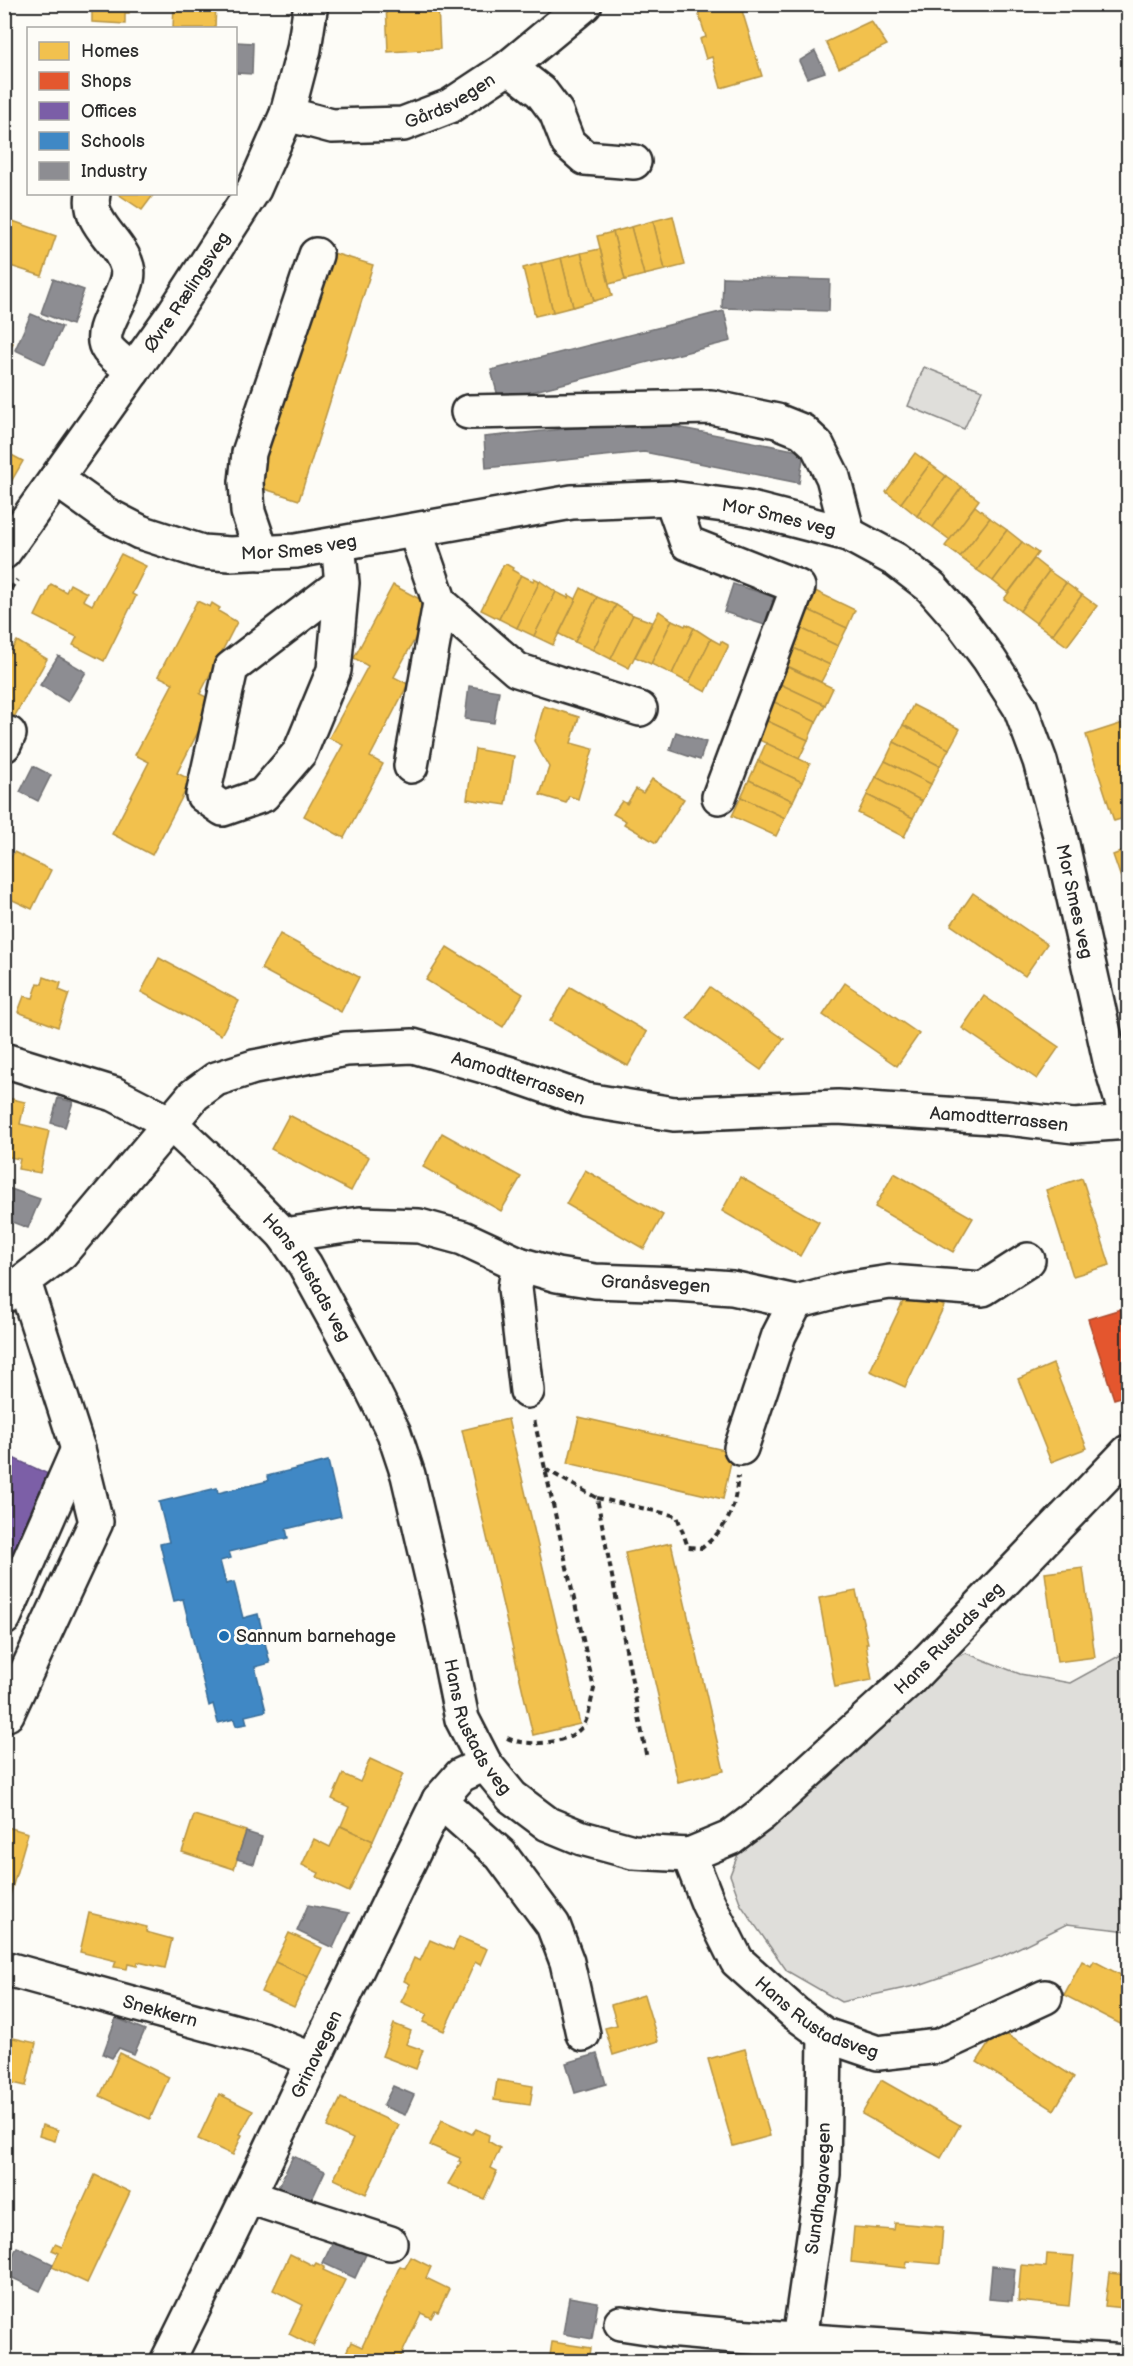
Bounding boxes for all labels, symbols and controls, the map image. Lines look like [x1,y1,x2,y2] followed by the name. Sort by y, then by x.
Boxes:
[27,27,237,195] legend
[81,41,139,62] text: Homes
[402,69,499,133] street label: Gårdsvegen
[81,71,132,92] text: Shops
[81,101,137,122] text: Offices
[81,131,145,152] text: Schools
[81,161,148,182] text: Industry
[140,228,235,356] street label: Øvre Rælingsveg
[721,495,838,541] street label: Mor Smes veg
[240,530,358,564] street label: Mor Smes veg
[1051,842,1097,961] street label: Mor Smes veg
[449,1048,588,1110] street label: Aamodtterrassen
[929,1103,1070,1136] street label: Aamodtterrassen
[258,1209,355,1345] street label: Hans Rustads veg
[601,1271,711,1297] street label: Granåsvegen
[890,1578,1008,1699] street label: Hans Rustads veg
[236,1626,396,1647] place label: Sannum barnehage
[217,1629,231,1643] marker: Sannum barnehage
[439,1657,516,1799] street label: Hans Rustads veg
[750,1972,881,2063] street label: Hans Rustadsveg
[120,1991,200,2032] street label: Snekkern
[287,2007,347,2102] street label: Grinavegen
[802,2122,835,2256] street label: Sundhagavegen

